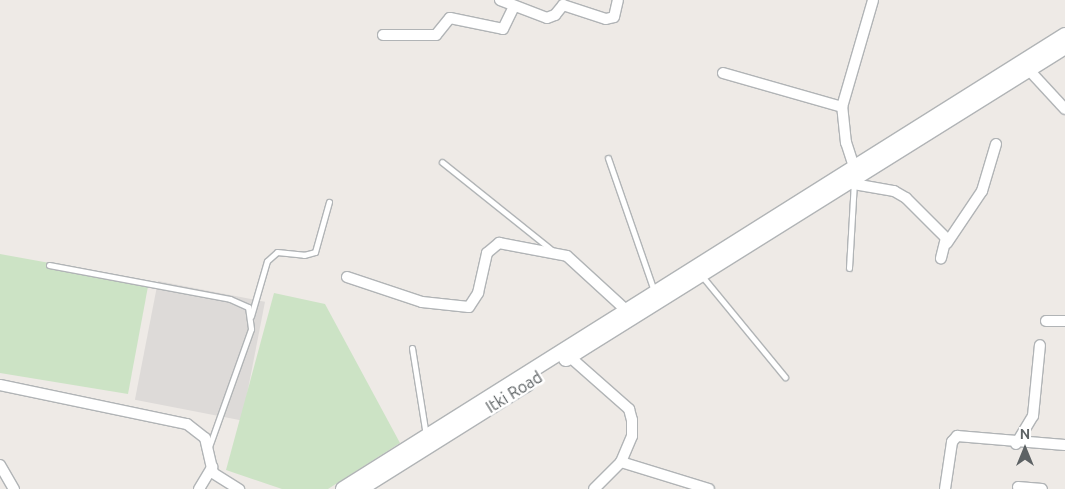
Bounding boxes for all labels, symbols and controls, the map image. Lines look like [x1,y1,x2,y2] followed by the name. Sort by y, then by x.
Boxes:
[482,367,546,417] street label: Itki Road
[1000,424,1050,474] north arrow
[1020,426,1030,442] text: N

